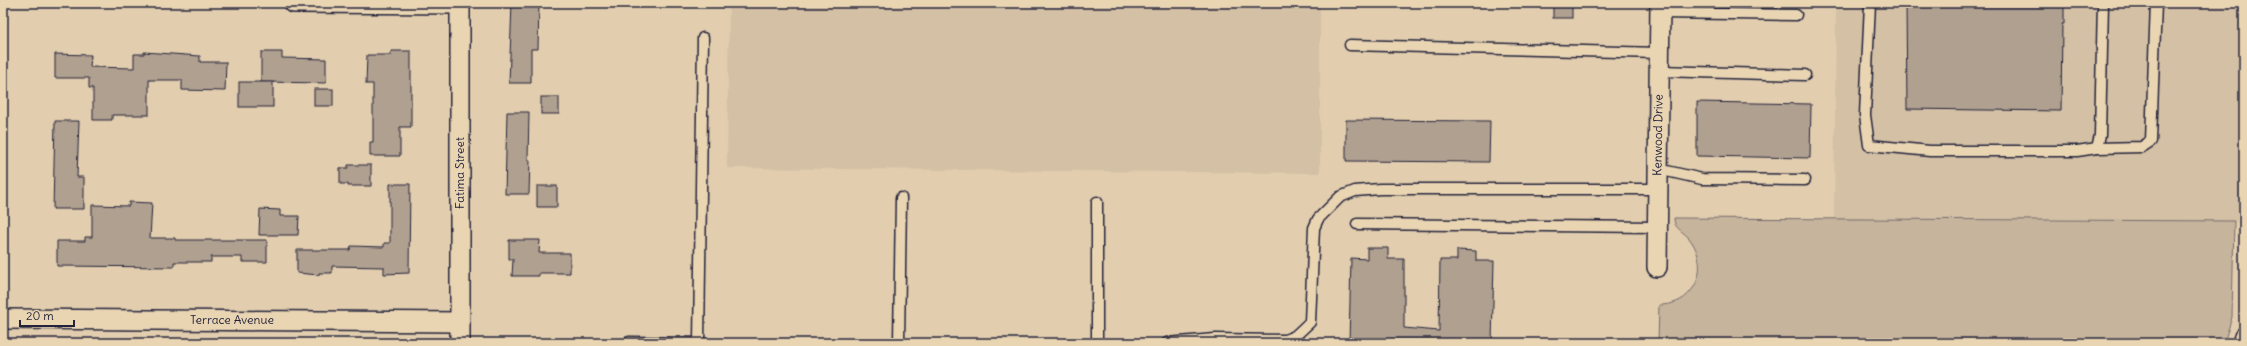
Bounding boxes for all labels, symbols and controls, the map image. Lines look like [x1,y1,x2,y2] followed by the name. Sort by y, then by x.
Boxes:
[1649,94,1666,176] street label: Kenwood Drive
[452,137,467,209] street label: Fatima Street
[20,302,74,328] scale bar
[26,308,54,323] text: 20 m
[190,312,274,327] street label: Terrace Avenue

